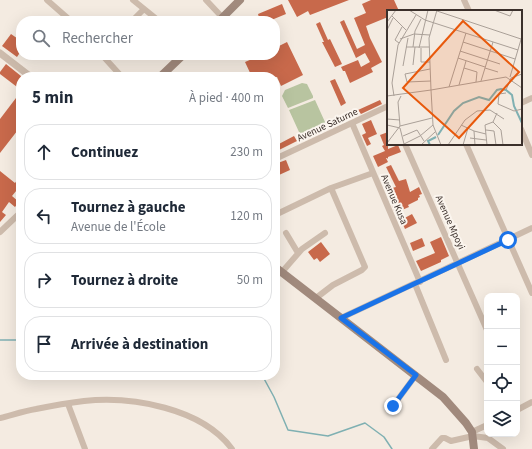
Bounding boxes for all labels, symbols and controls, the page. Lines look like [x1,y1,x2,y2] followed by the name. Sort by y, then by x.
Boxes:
[387,10,522,145] inset map
[16,16,280,60] search box
[30,27,52,49] icon: search
[62,28,133,49] text: Rechercher
[32,86,73,110] text: 5 min
[189,89,264,107] text: À pied · 400 m
[295,105,360,145] street label: Avenue Saturne
[33,141,55,163] icon: ahead
[71,142,138,163] text: Continuez
[230,143,263,161] text: 230 m
[377,172,411,227] street label: Avenue Kusa
[432,193,468,252] street label: Avenue Mpoyi
[71,197,186,218] text: Tournez à gauche
[33,205,55,227] icon: left
[230,207,263,225] text: 120 m
[71,218,166,236] text: Avenue de l'École
[499,231,517,249] route start
[33,269,55,291] icon: right
[71,270,178,291] text: Tournez à droite
[237,271,263,289] text: 50 m
[484,293,520,437] map controls
[484,293,520,329] button: +
[484,329,520,365] button: −
[33,333,55,355] icon: arrive
[71,334,208,355] text: Arrivée à destination
[484,365,520,401] button: locate
[384,397,402,415] route end
[484,401,520,437] button: layers

